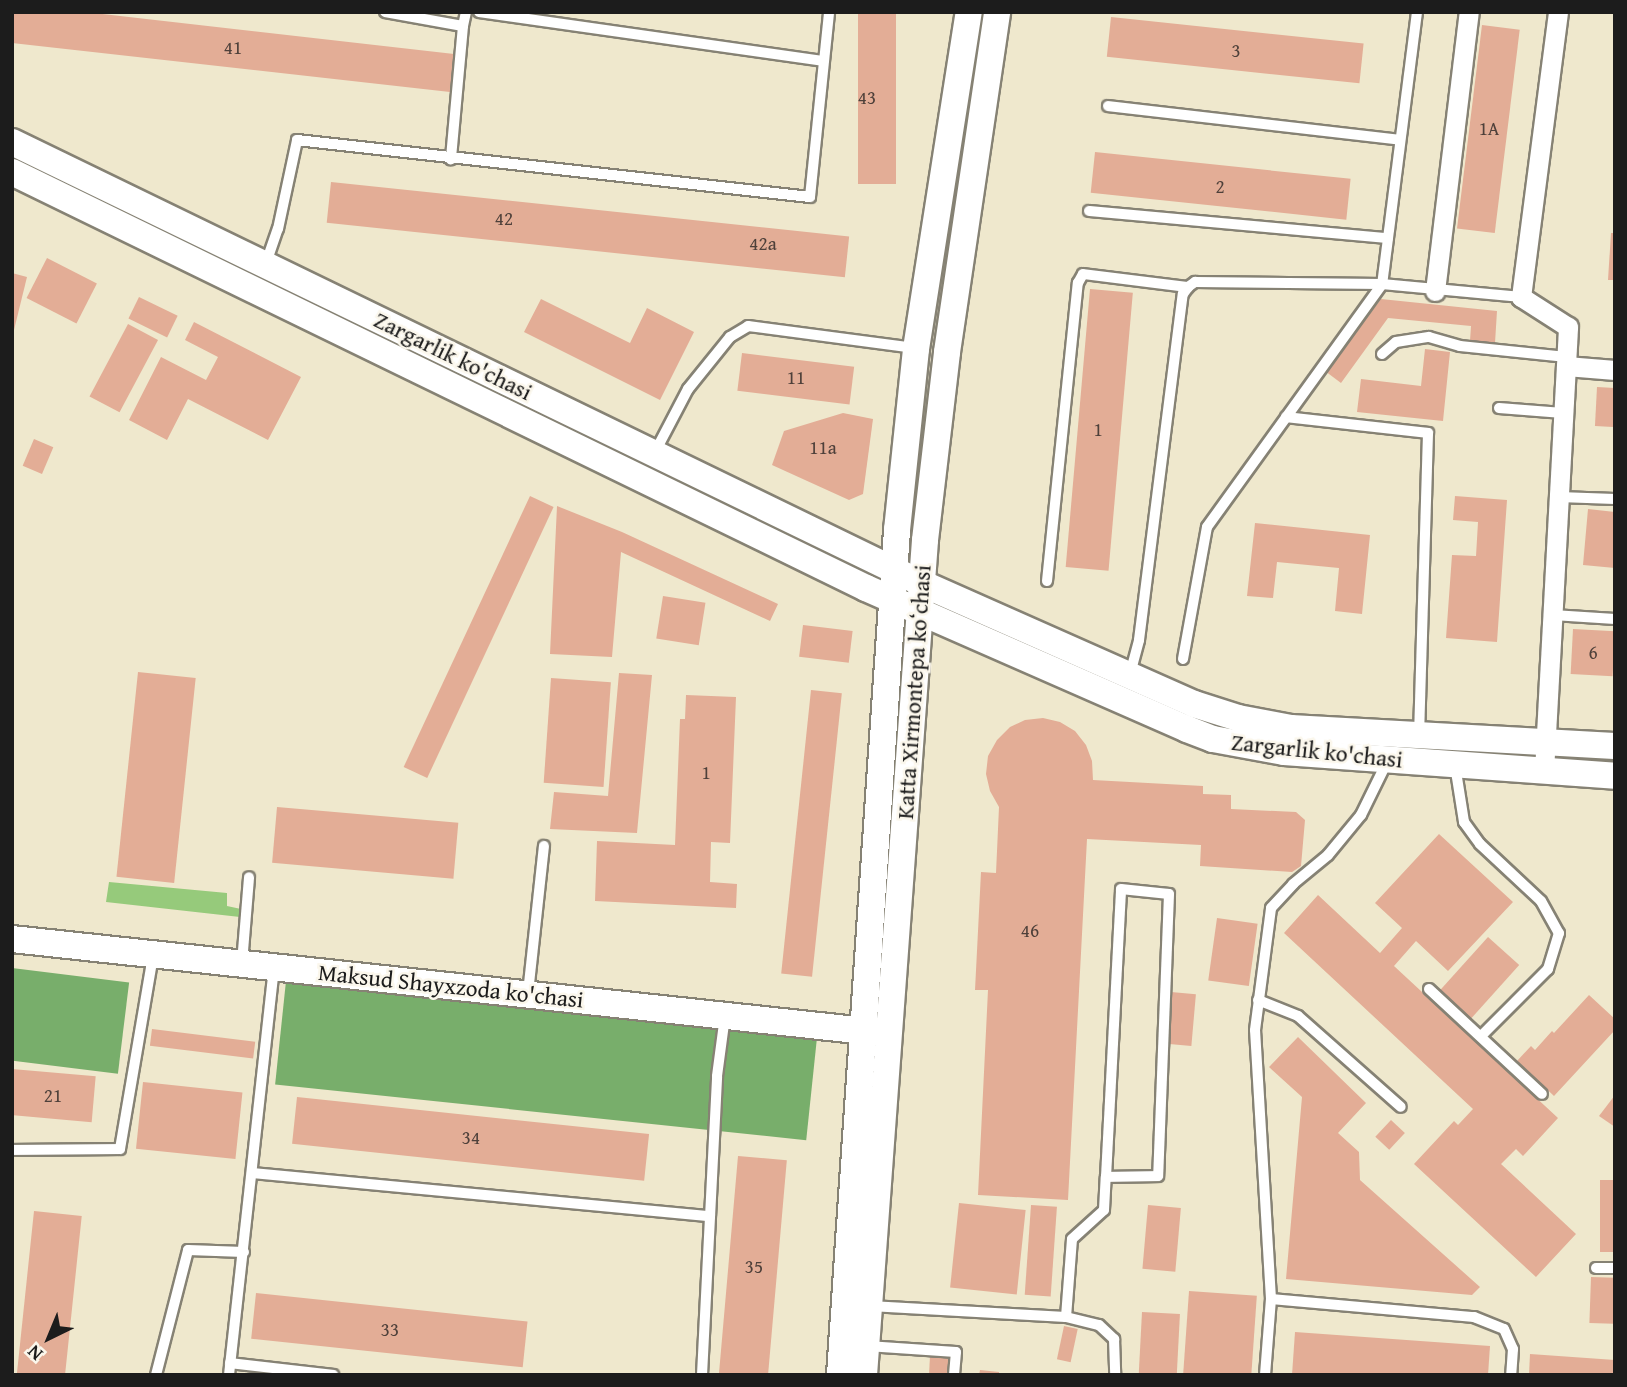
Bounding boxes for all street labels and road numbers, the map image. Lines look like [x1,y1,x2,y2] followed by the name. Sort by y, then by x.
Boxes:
[370,306,536,406] street label: Zargarlik ko'chasi
[891,564,937,820] street label: Katta Xirmontepa koʻchasi
[1230,728,1404,774] street label: Zargarlik ko'chasi
[317,958,585,1014] street label: Maksud Shayxzoda ko'chasi

